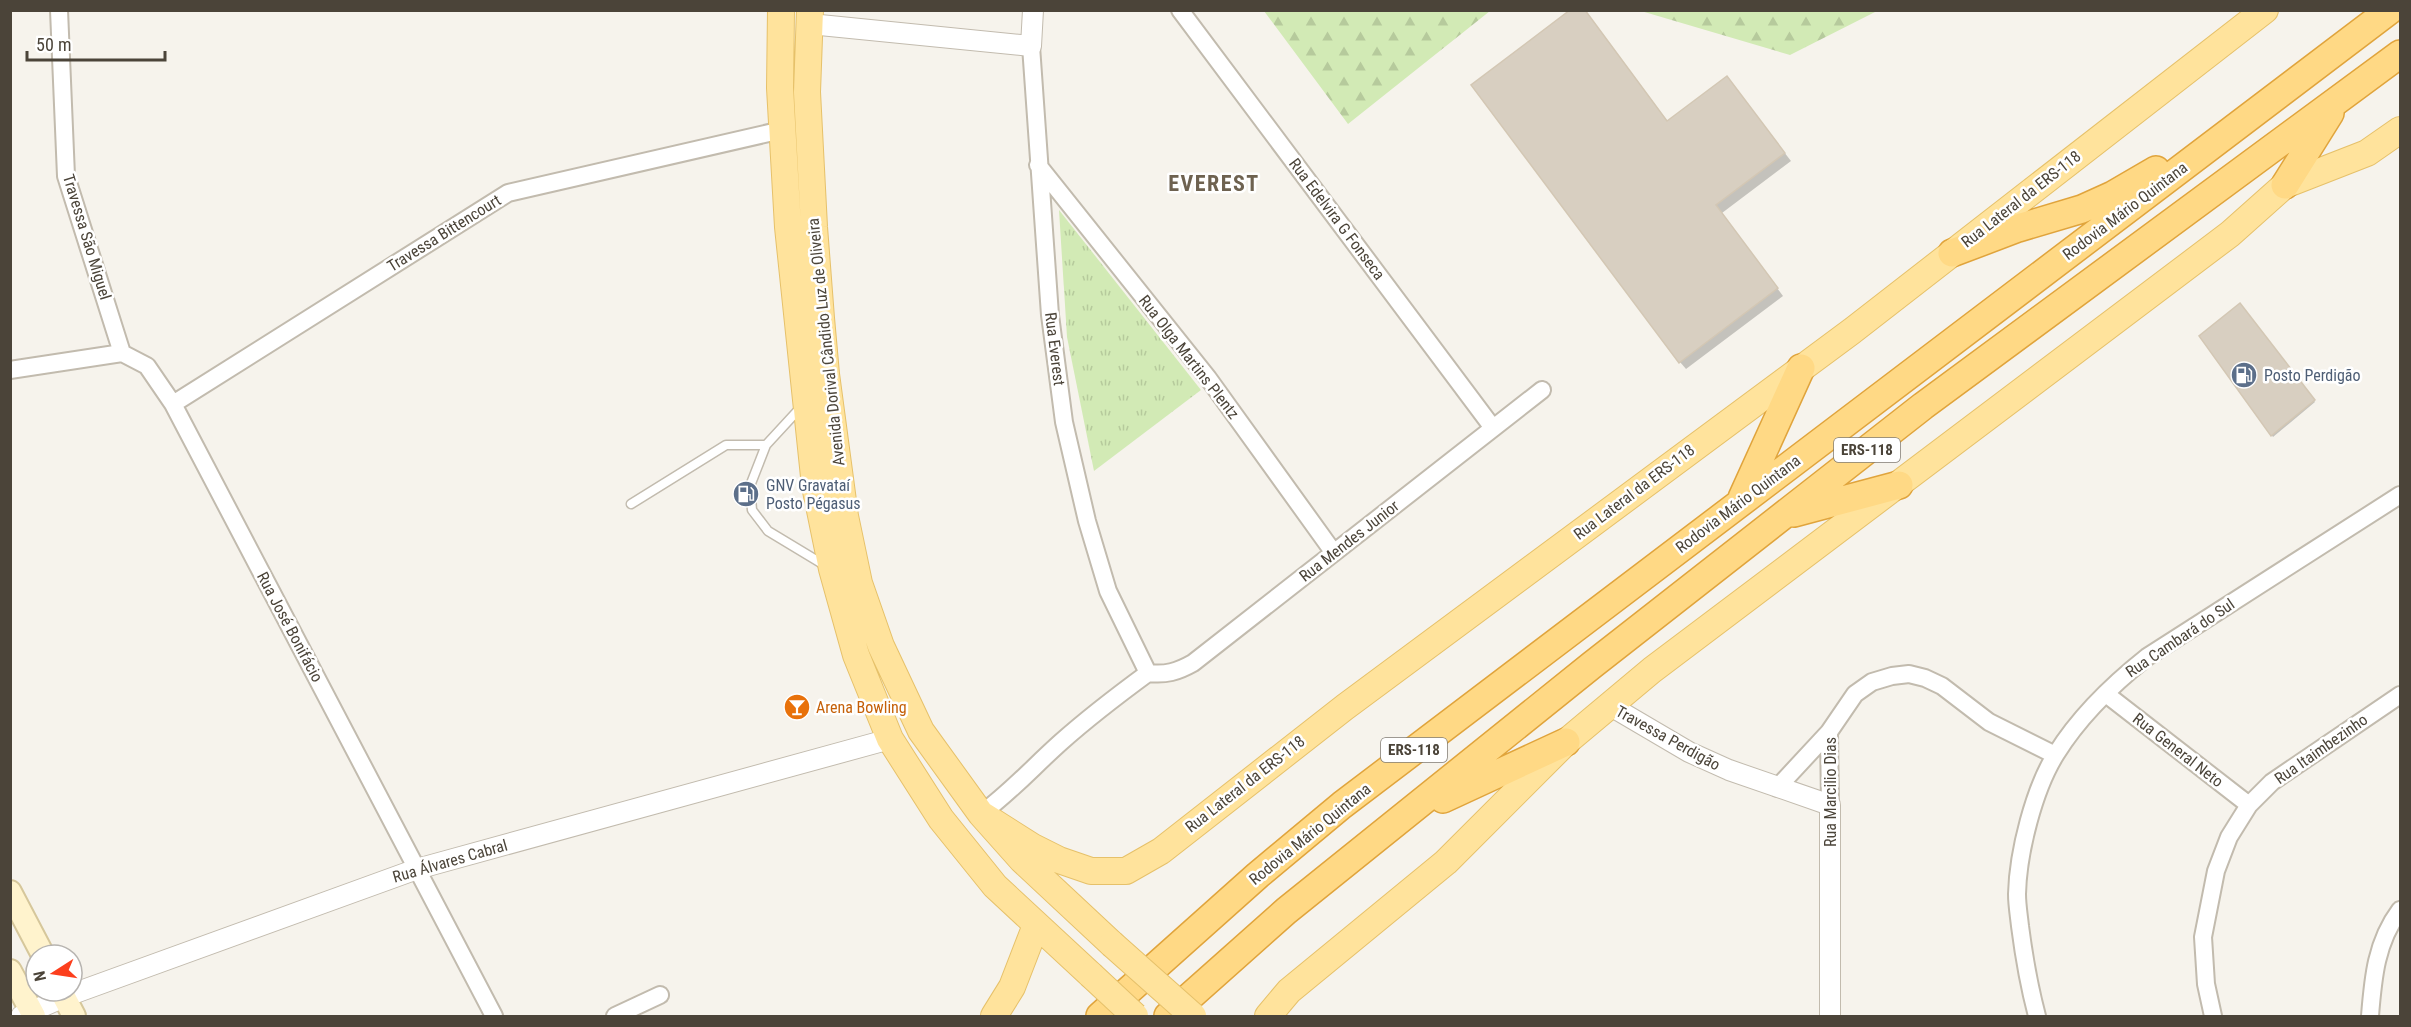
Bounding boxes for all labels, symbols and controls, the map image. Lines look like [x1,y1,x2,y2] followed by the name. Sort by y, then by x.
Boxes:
[27,24,165,62] scale bar
[36,34,71,55] text: 50 m
[1957,146,2085,252] street label: Rua Lateral da ERS-118
[1285,155,1389,283] street label: Rua Edelvira G Fonseca
[2059,158,2191,264] street label: Rodovia Mário Quintana
[1168,171,1260,196] district label: EVEREST
[59,172,115,302] street label: Travessa São Miguel
[384,190,505,276] street label: Travessa Bittencourt
[804,217,848,467] street label: Avenida Dorival Cândido Luz de Oliveira
[1135,291,1243,423] street label: Rua Olga Martins Plentz
[1041,311,1069,387] street label: Rua Everest
[2229,360,2259,390] fuel station icon: Posto Perdigão
[2264,366,2361,385] place label: Posto Perdigão
[1834,438,1900,462] road number: ERS-118
[1570,440,1698,544] street label: Rua Lateral da ERS-118
[1672,451,1804,557] street label: Rodovia Mário Quintana
[766,476,861,513] place label: GNV Gravataí Posto Pégasus
[731,479,761,509] fuel station icon: GNV Gravataí Posto Pégasus
[1295,496,1403,586] street label: Rua Mendes Junior
[253,569,327,685] street label: Rua José Bonifácio
[2122,595,2238,681] street label: Rua Cambará do Sul
[782,692,812,722] bar icon: Arena Bowling
[816,698,907,717] place label: Arena Bowling
[1613,702,1723,774] street label: Travessa Perdigão
[2129,709,2227,791] street label: Rua General Neto
[2271,710,2371,788] street label: Rua Itaimbezinho
[1181,731,1309,837] street label: Rua Lateral da ERS-118
[1821,737,1840,847] street label: Rua Marcilio Dias
[1381,738,1447,762] road number: ERS-118
[1245,779,1375,889] street label: Rodovia Mário Quintana
[390,836,510,886] street label: Rua Álvares Cabral
[24,943,84,1003] north arrow
[30,969,50,983] text: N

